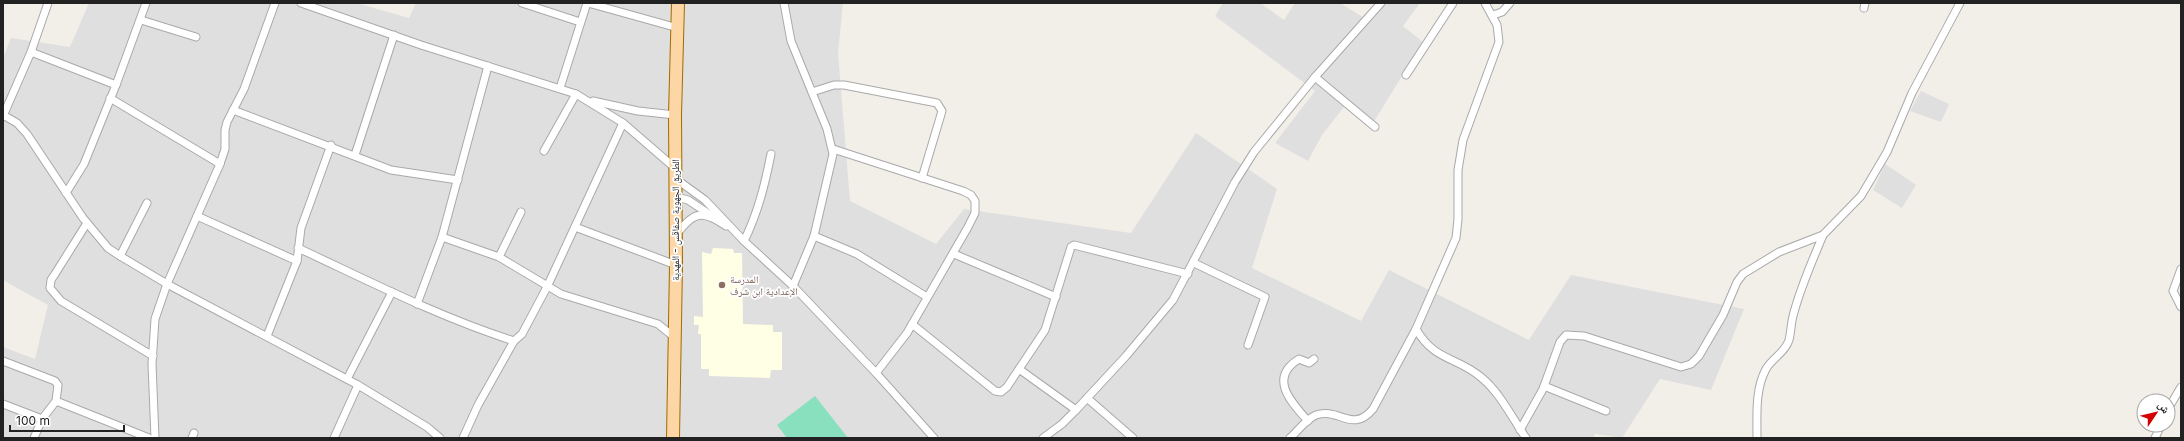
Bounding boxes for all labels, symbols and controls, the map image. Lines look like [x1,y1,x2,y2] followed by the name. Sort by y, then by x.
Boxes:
[669,159,682,281] street label: الطريق الجهوية صفاقس - المهدية
[730,273,798,298] place label: المدرسة الإعدادية ابن شرف
[717,280,727,290] marker: المدرسة الإعدادية ابن شرف
[2136,393,2176,433] north arrow
[2154,398,2173,417] text: ش
[10,407,124,433] scale bar
[16,413,50,428] text: 100 m

